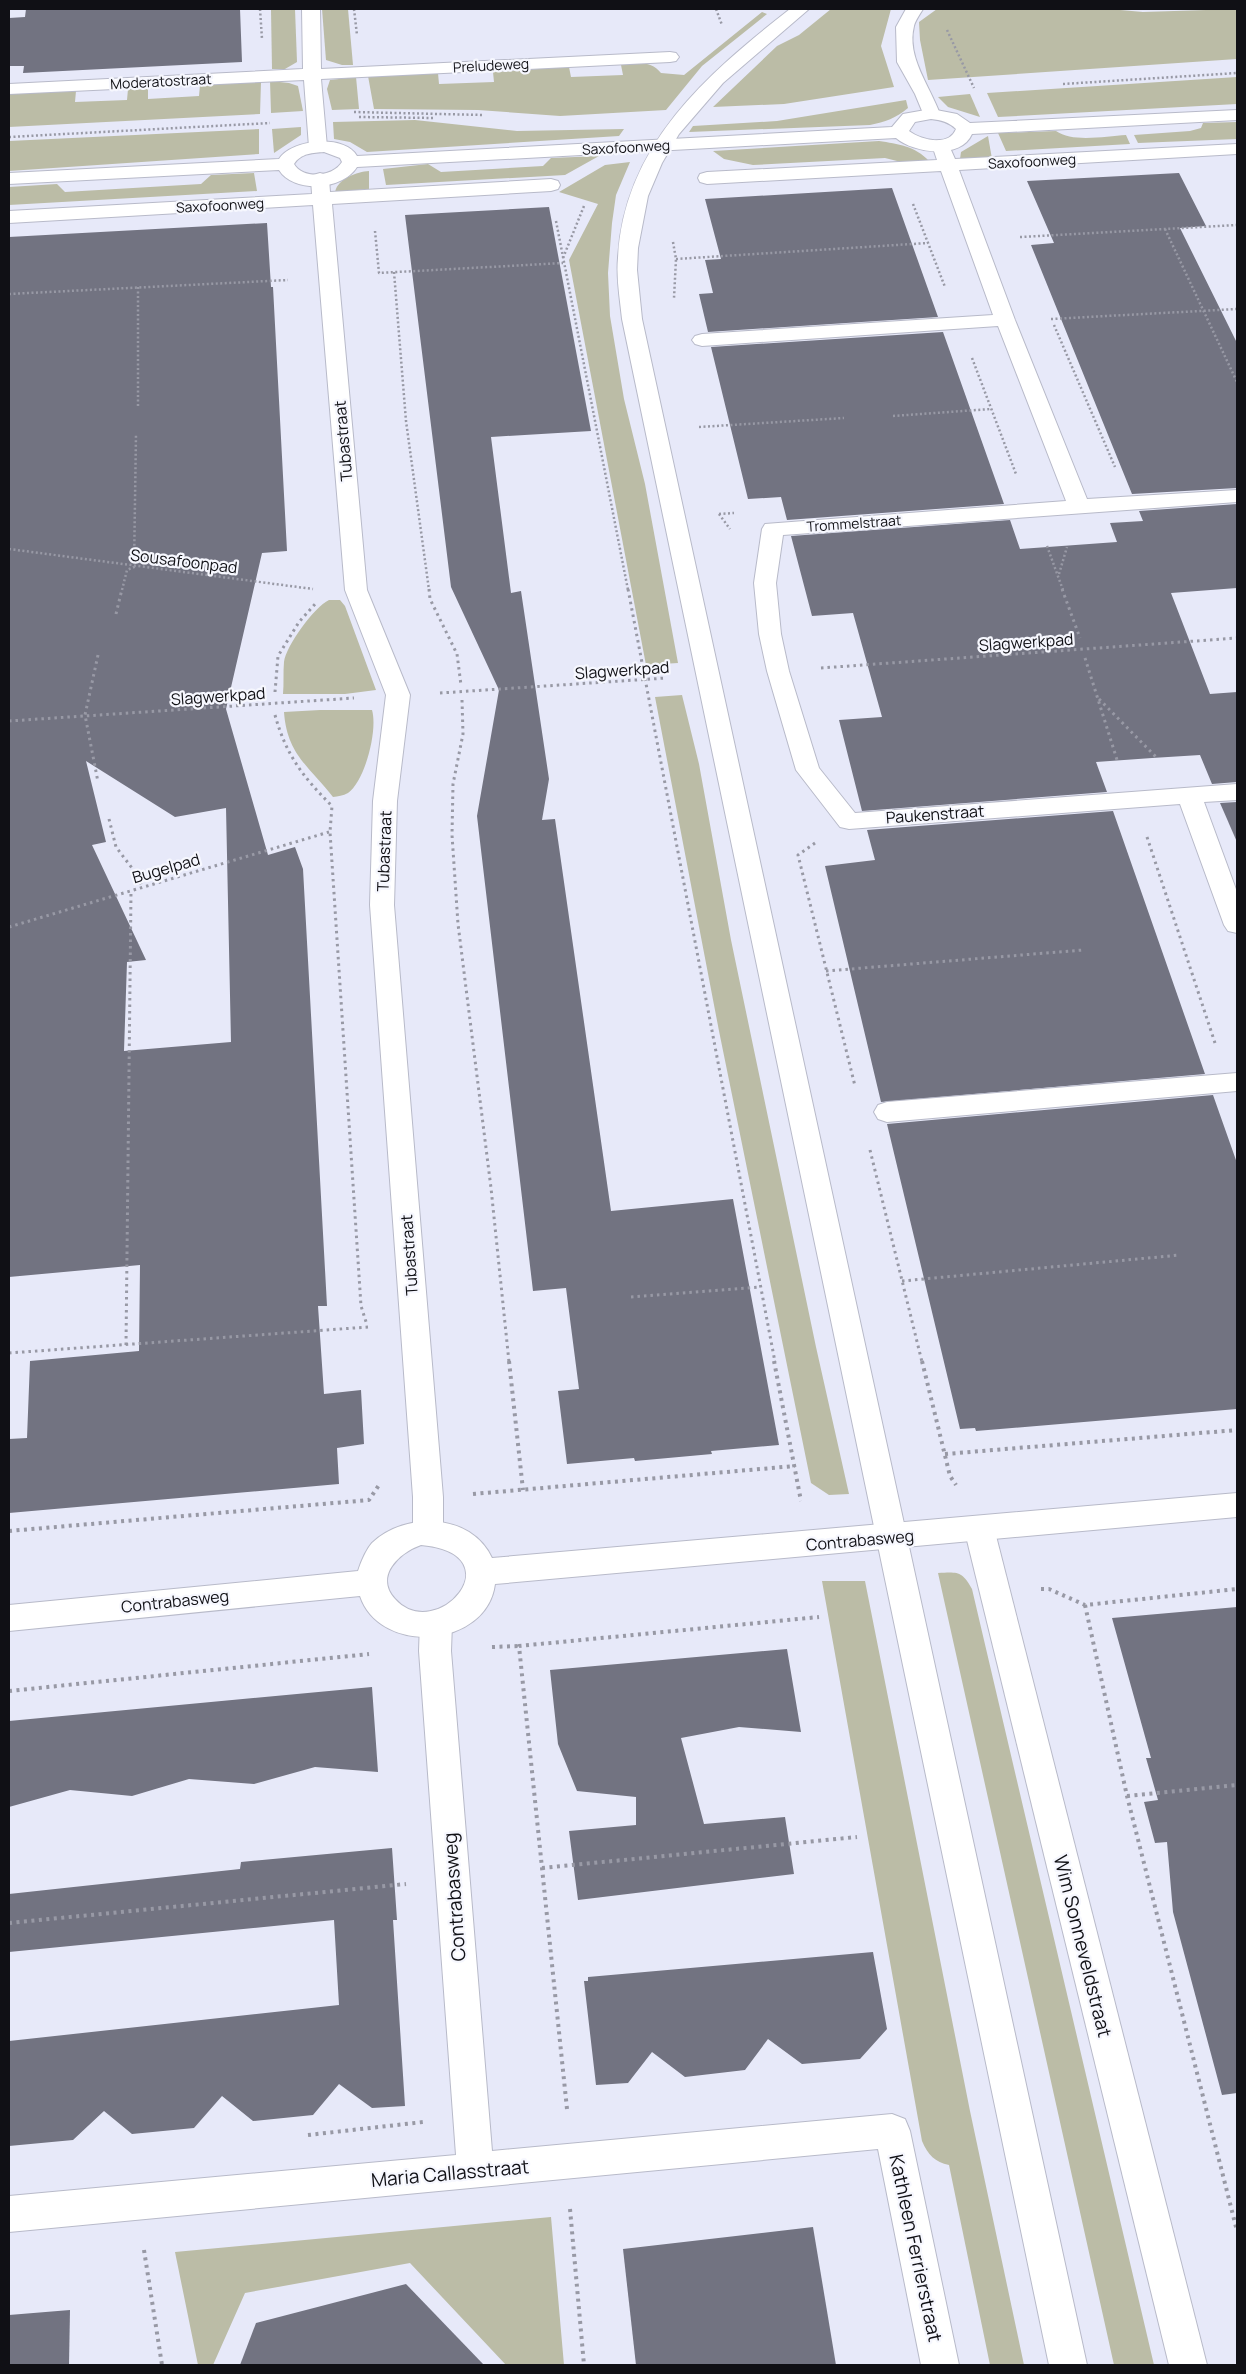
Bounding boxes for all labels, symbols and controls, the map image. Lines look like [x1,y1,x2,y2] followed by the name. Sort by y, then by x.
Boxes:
[452,54,530,76] street label: Preludeweg
[110,69,213,93] street label: Moderatostraat
[581,135,671,159] street label: Saxofoonweg
[987,149,1077,173] street label: Saxofoonweg
[175,193,265,217] street label: Saxofoonweg
[329,400,357,482] street label: Tubastraat
[806,510,902,536] street label: Trommelstraat
[129,544,239,578] street label: Sousafoonpad
[978,628,1074,656] street label: Slagwerkpad
[574,656,670,684] street label: Slagwerkpad
[170,682,266,710] street label: Slagwerkpad
[885,800,985,828] street label: Paukenstraat
[372,810,396,892] street label: Tubastraat
[129,848,203,888] street label: Bugelpad
[395,1214,423,1296] street label: Tubastraat
[805,1524,915,1556] street label: Contrabasweg
[120,1584,230,1618] street label: Contrabasweg
[437,1832,471,1962] street label: Contrabasweg
[1048,1852,1118,2040] street label: Wim Sonneveldstraat
[883,2152,949,2344] street label: Kathleen Ferrierstraat
[370,2153,530,2193] street label: Maria Callasstraat

